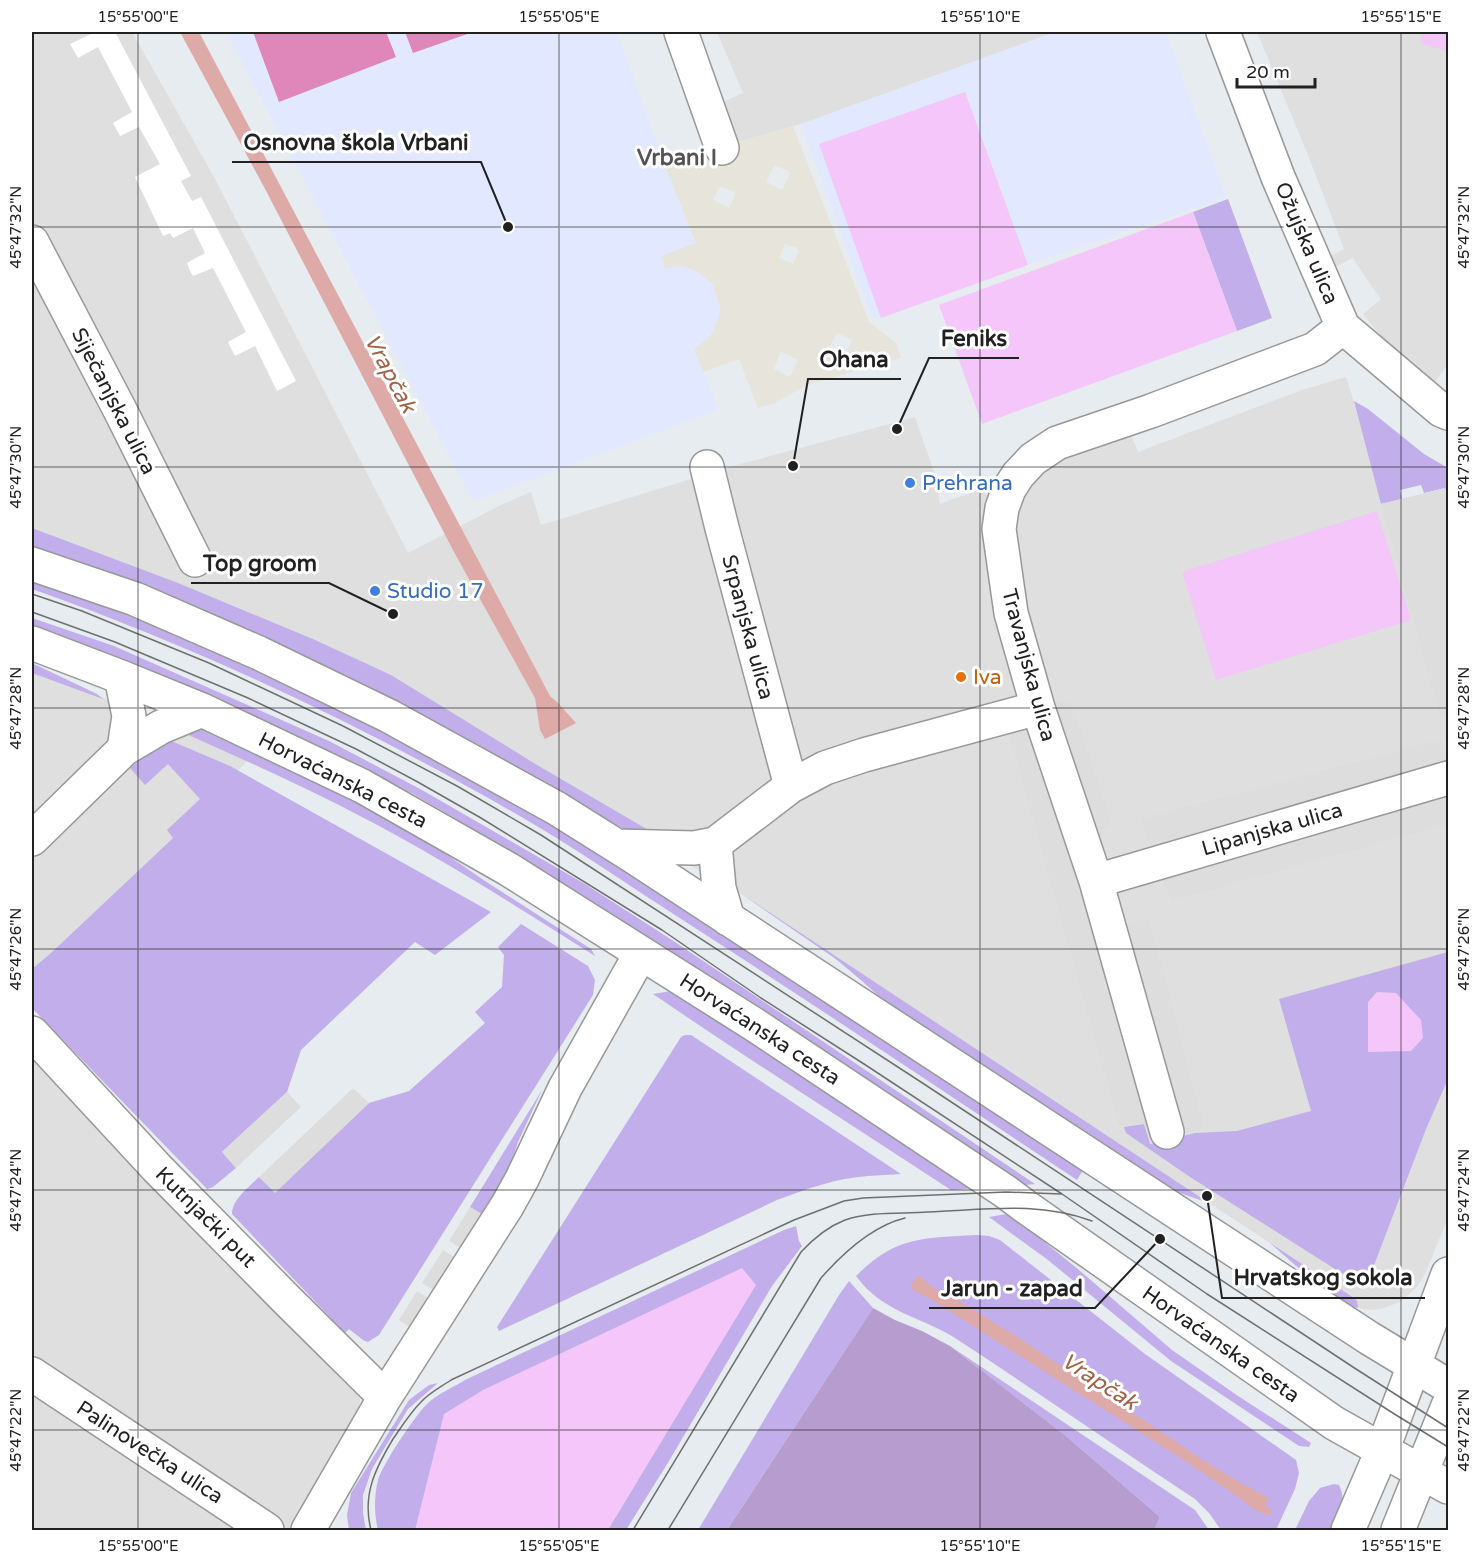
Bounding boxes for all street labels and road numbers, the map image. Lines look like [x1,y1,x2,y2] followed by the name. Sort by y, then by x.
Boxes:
[1270,178,1344,308] street label: Ožujska ulica
[66,324,161,479] street label: Siječanjska ulica
[716,552,779,702] street label: Srpanjska ulica
[996,586,1061,744] street label: Travanjska ulica
[254,727,431,834] street label: Horvaćanska cesta
[1199,797,1345,862] street label: Lipanjska ulica
[675,968,845,1091] street label: Horvaćanska cesta
[150,1162,261,1273] street label: Kutnjački put
[1137,1281,1304,1408] street label: Horvaćanska cesta
[72,1396,228,1509] street label: Palinovečka ulica

